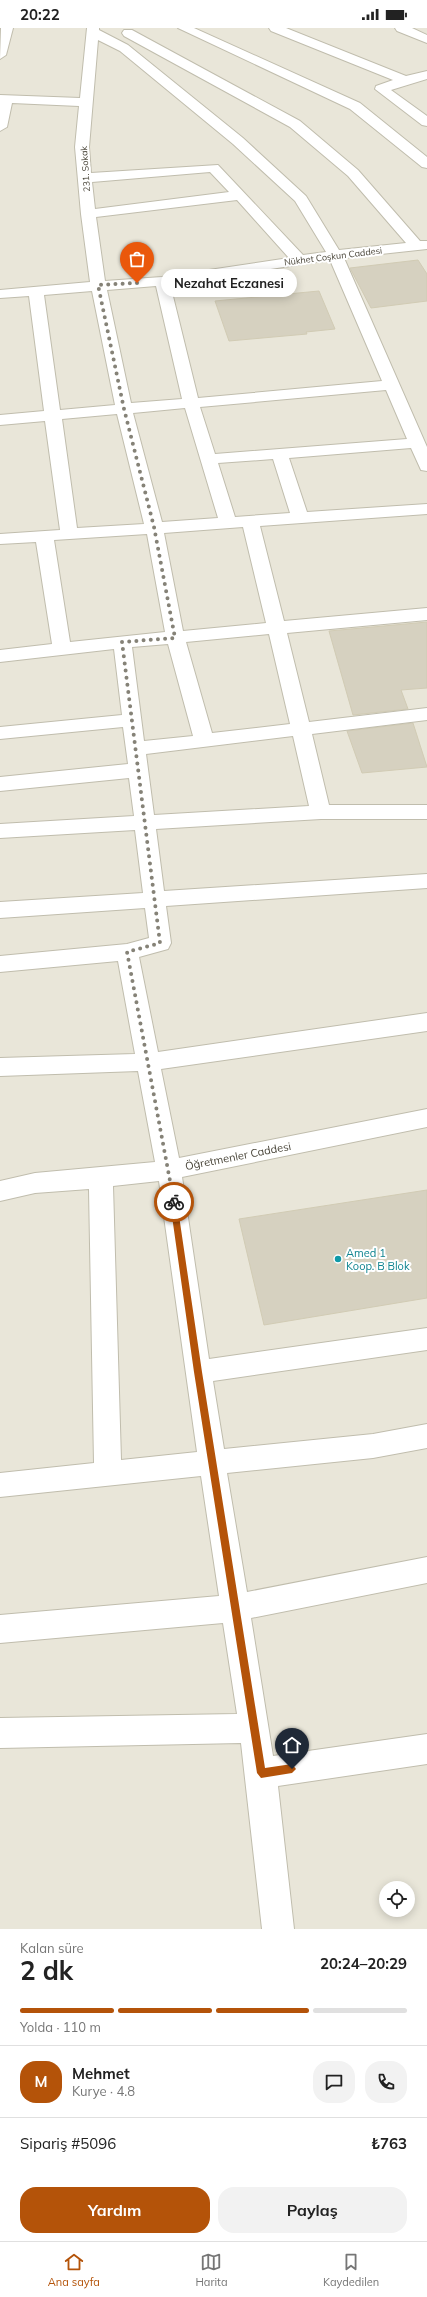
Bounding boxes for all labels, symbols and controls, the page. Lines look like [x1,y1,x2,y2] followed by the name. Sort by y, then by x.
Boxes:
[20,5,60,24] text: 20:22
[78,145,92,192] street label: 231. Sokak
[120,242,154,283] pin
[283,245,383,267] street label: Nükhet Coşkun Caddesi
[126,248,148,270] icon: bag
[161,269,297,297] callout: Nezahat Eczanesi
[174,275,284,291] text: Nezahat Eczanesi
[184,1139,292,1173] street label: Öğretmenler Caddesi
[154,1182,194,1222] courier
[163,1191,185,1213] icon: bike
[346,1246,410,1273] place label: Amed 1 Koop. B Blok
[333,1254,343,1264] marker: Amed 1 Koop. B Blok
[275,1728,309,1769] pin
[281,1734,303,1756] icon: home
[379,1881,415,1917] map controls
[379,1881,415,1917] button: locate
[20,1940,84,1956] text: Kalan süre
[20,1954,73,1987] text: 2 dk
[320,1954,407,1973] text: 20:24–20:29
[20,2019,101,2035] text: Yolda · 110 m
[313,2061,355,2103] button: chat
[365,2061,407,2103] button: phone
[72,2064,130,2083] text: Mehmet
[34,2072,48,2091] text: M
[72,2083,135,2099] text: Kurye · 4.8
[20,2134,116,2153] text: Sipariş #5096
[371,2134,407,2153] text: ₺763
[20,2187,210,2233] button: Yardım
[218,2187,407,2233] button: Paylaş
[48,2251,100,2289] tab: Ana sayfa
[195,2251,228,2289] tab: Harita
[323,2251,379,2289] tab: Kaydedilen

